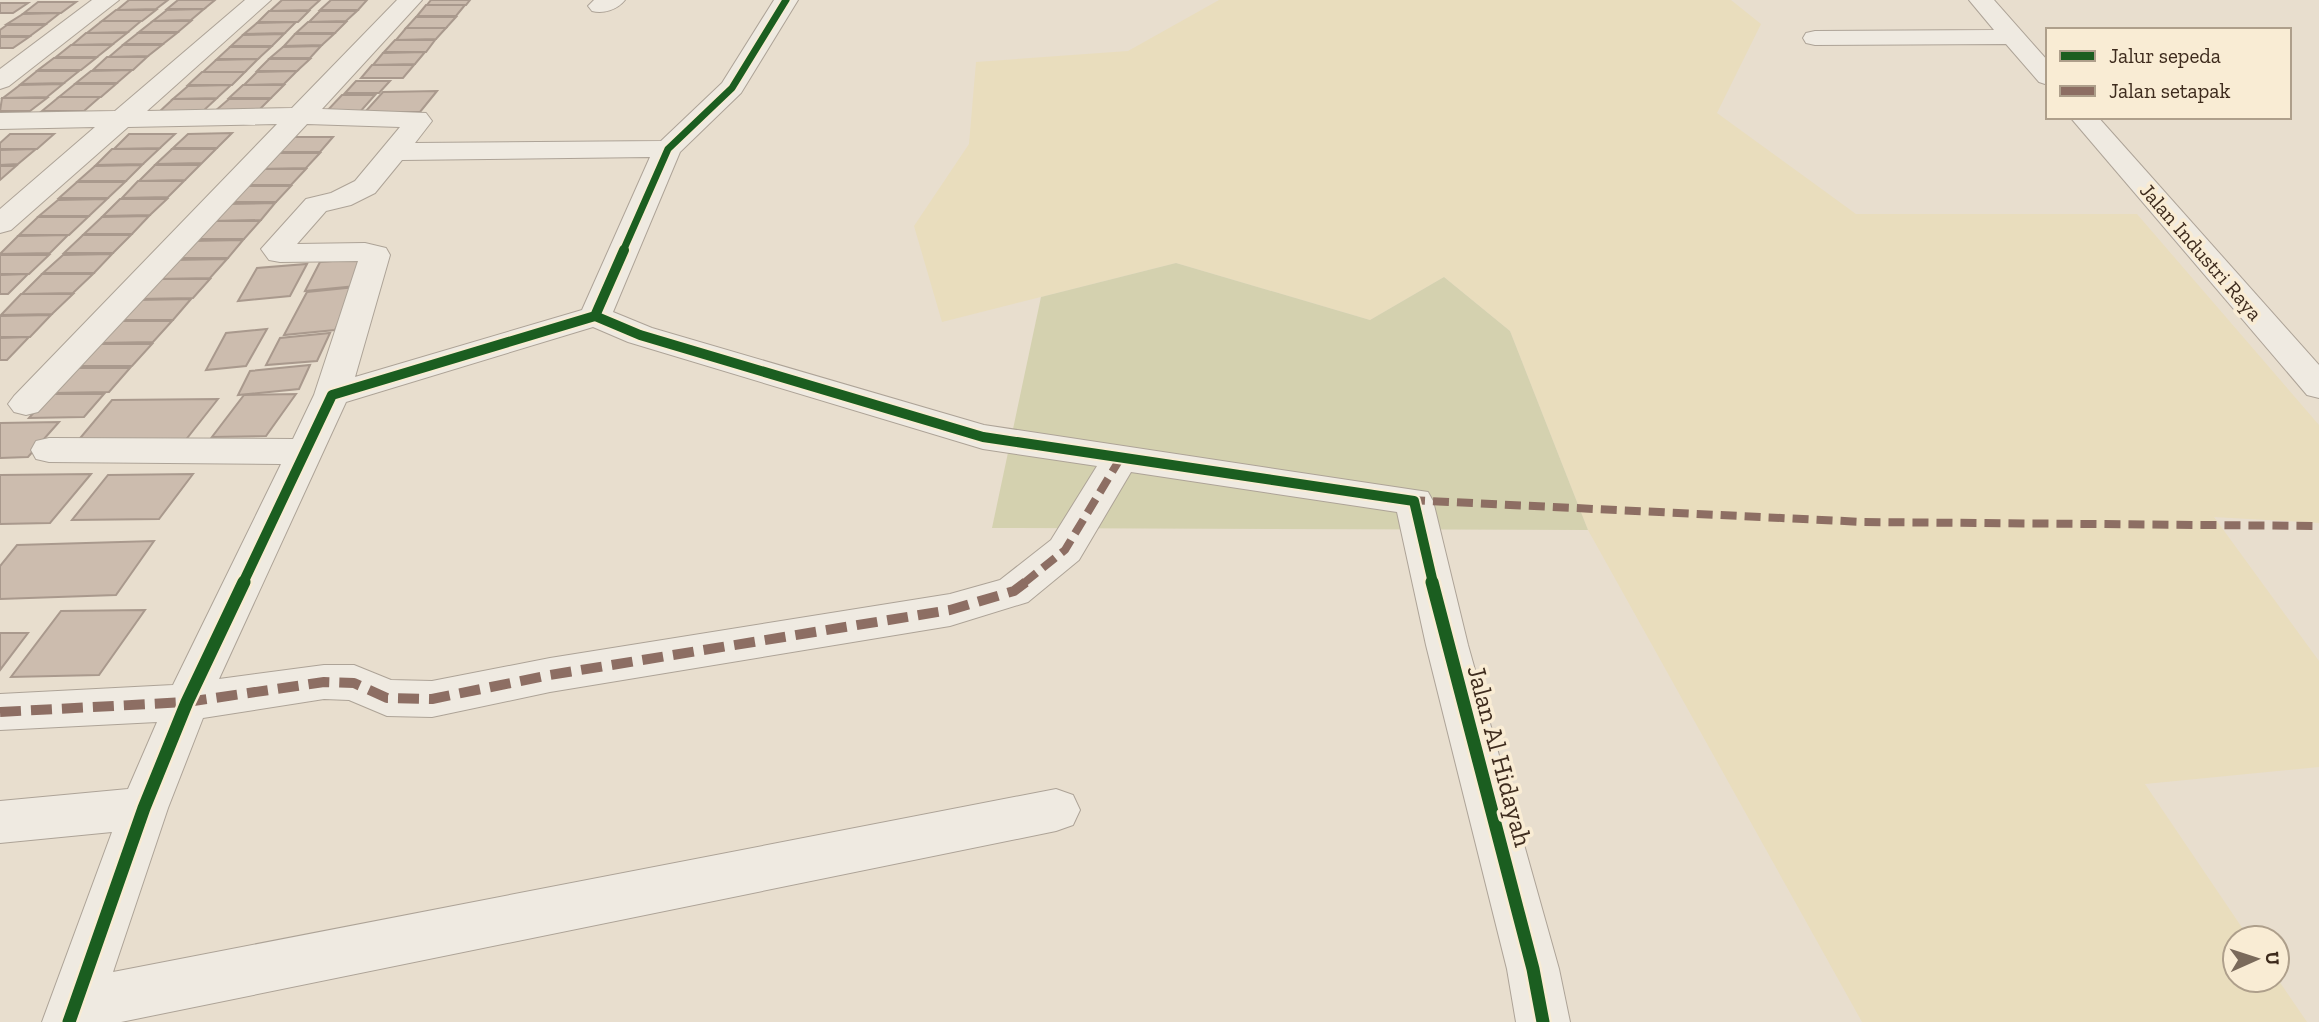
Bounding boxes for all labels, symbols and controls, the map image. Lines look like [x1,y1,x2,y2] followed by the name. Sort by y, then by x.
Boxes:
[2046,28,2291,119] legend
[2109,43,2221,68] text: Jalur sepeda
[2109,78,2230,103] text: Jalan setapak
[2135,178,2268,325] street label: Jalan Industri Raya
[1460,662,1540,851] street label: Jalan Al Hidayah
[2221,924,2291,994] north arrow
[2261,951,2284,966] text: U

